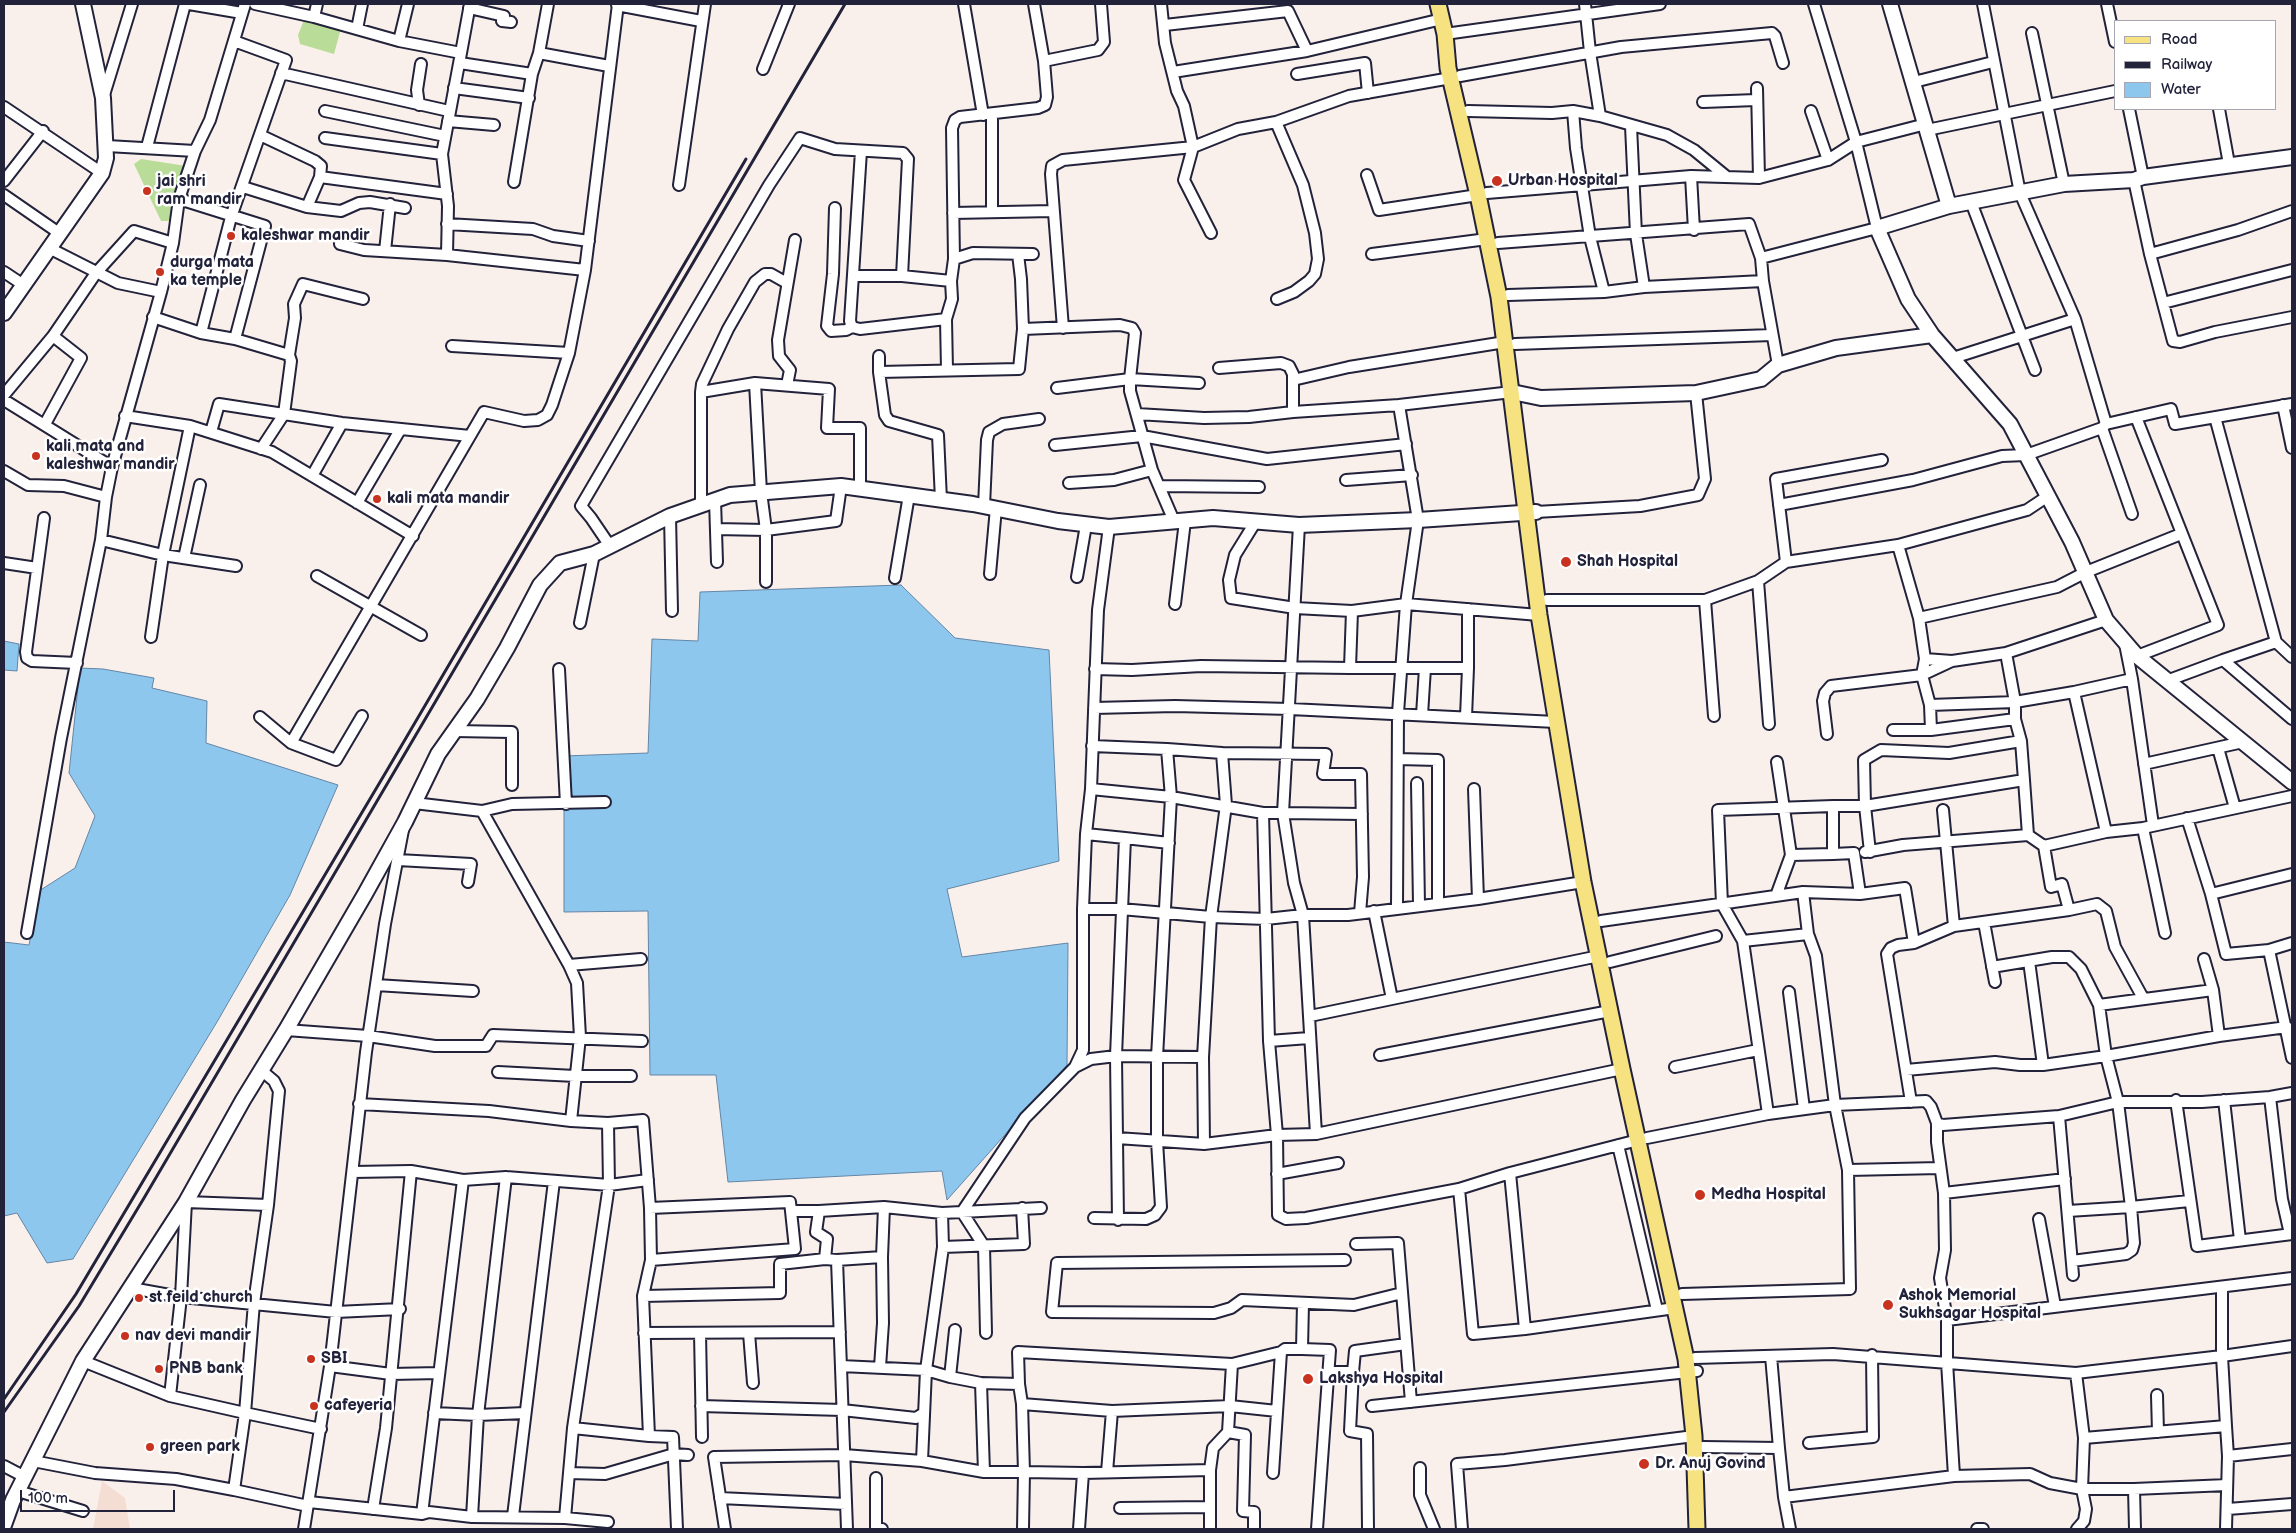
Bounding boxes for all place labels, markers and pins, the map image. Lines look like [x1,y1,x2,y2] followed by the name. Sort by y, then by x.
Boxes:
[1508,171,1618,191] place label: Urban Hospital
[157,172,242,210] place label: jai shri ram mandir
[1490,174,1504,188] marker: Urban Hospital
[141,185,153,197] marker: jai shri ram mandir
[241,226,370,246] place label: kaleshwar mandir
[225,230,237,242] marker: kaleshwar mandir
[170,253,254,291] place label: durga mata ka temple
[154,266,166,278] marker: durga mata ka temple
[46,437,175,475] place label: kali mata and kaleshwar mandir
[30,450,42,462] marker: kali mata and kaleshwar mandir
[387,489,509,509] place label: kali mata mandir
[371,493,383,505] marker: kali mata mandir
[1577,552,1678,572] place label: Shah Hospital
[1559,555,1573,569] marker: Shah Hospital
[1711,1185,1826,1205] place label: Medha Hospital
[1693,1188,1707,1202] marker: Medha Hospital
[1899,1286,2041,1324] place label: Ashok Memorial Sukhsagar Hospital
[149,1288,253,1308] place label: st feild church
[133,1292,145,1304] marker: st feild church
[1881,1298,1895,1312] marker: Ashok Memorial Sukhsagar Hospital
[135,1326,251,1346] place label: nav devi mandir
[119,1330,131,1342] marker: nav devi mandir
[321,1349,347,1369] place label: SBI
[305,1353,317,1365] marker: SBI
[169,1359,243,1379] place label: PNB bank
[153,1363,165,1375] marker: PNB bank
[1319,1369,1443,1389] place label: Lakshya Hospital
[1301,1372,1315,1386] marker: Lakshya Hospital
[324,1396,392,1416] place label: cafeyeria
[308,1400,320,1412] marker: cafeyeria
[160,1437,240,1457] place label: green park
[144,1441,156,1453] marker: green park
[1655,1454,1766,1474] place label: Dr. Anuj Govind
[1637,1457,1651,1471] marker: Dr. Anuj Govind

